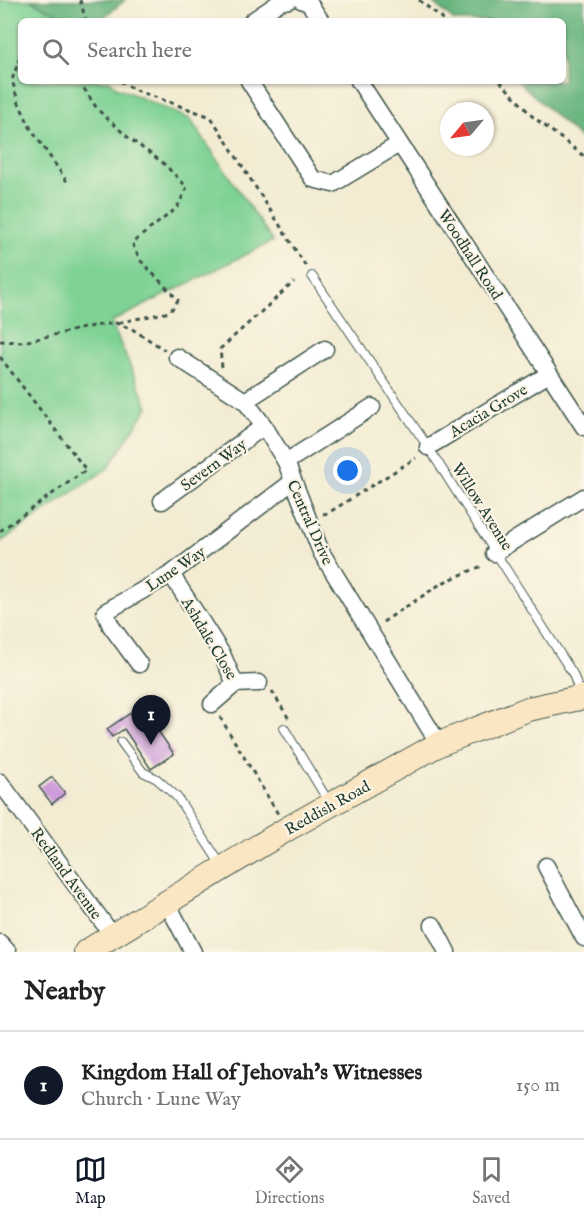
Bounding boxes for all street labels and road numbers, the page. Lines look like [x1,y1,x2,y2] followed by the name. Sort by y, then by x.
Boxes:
[433,206,506,305] street label: Woodhall Road
[445,381,532,443] street label: Acacia Grove
[177,435,251,496] street label: Severn Way
[446,460,516,555] street label: Willow Avenue
[282,477,337,568] street label: Central Drive
[142,542,210,597] street label: Lune Way
[175,593,241,684] street label: Ashdale Close
[282,777,375,840] street label: Reddish Road
[25,824,105,924] street label: Redland Avenue

